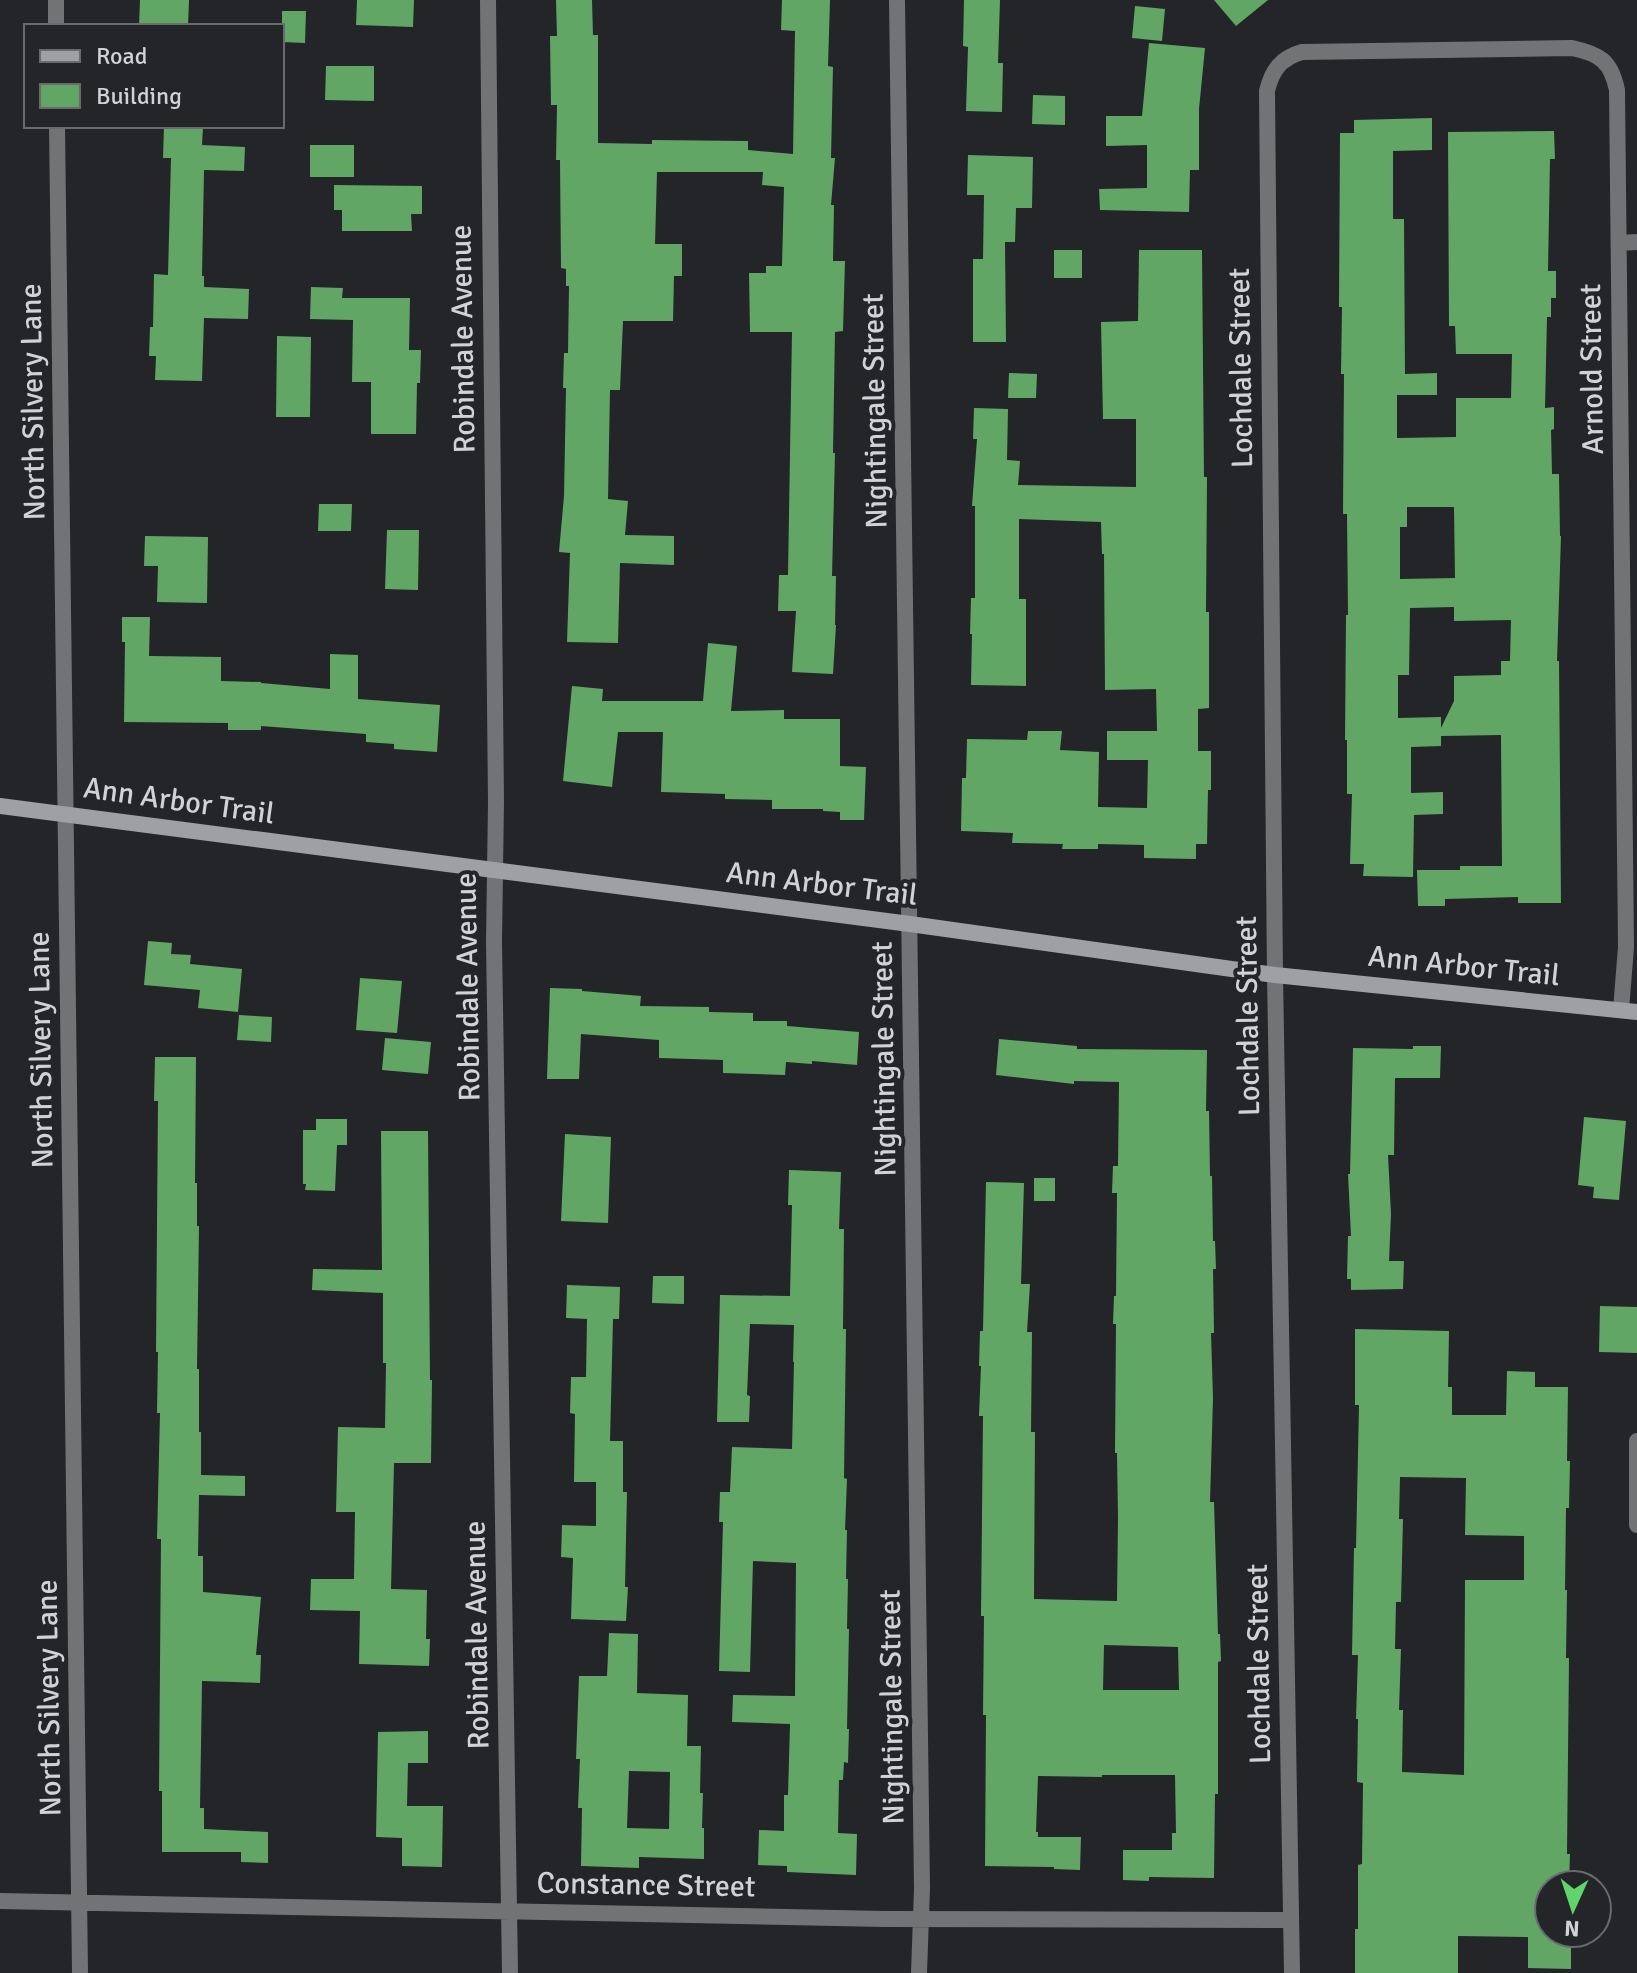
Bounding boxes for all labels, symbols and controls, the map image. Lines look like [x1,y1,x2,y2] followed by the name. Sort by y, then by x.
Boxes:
[24,24,284,128] legend
[96,41,147,71] text: Road
[96,81,182,111] text: Building
[443,224,483,454] street label: Robindale Avenue
[1221,268,1261,468] street label: Lochdale Street
[12,283,54,521] street label: North Silvery Lane
[1572,283,1612,455] street label: Arnold Street
[854,293,896,529] street label: Nightingale Street
[81,769,277,833] street label: Ann Arbor Trail
[724,854,920,914] street label: Ann Arbor Trail
[448,872,488,1102] street label: Robindale Avenue
[1228,916,1268,1116] street label: Lochdale Street
[20,931,62,1169] street label: North Silvery Lane
[1366,938,1562,994] street label: Ann Arbor Trail
[863,941,905,1177] street label: Nightingale Street
[457,1520,497,1750] street label: Robindale Avenue
[1239,1564,1279,1764] street label: Lochdale Street
[28,1579,70,1817] street label: North Silvery Lane
[871,1589,913,1825] street label: Nightingale Street
[536,1865,756,1905] street label: Constance Street
[1533,1869,1613,1949] north arrow
[1564,1915,1580,1942] text: N

